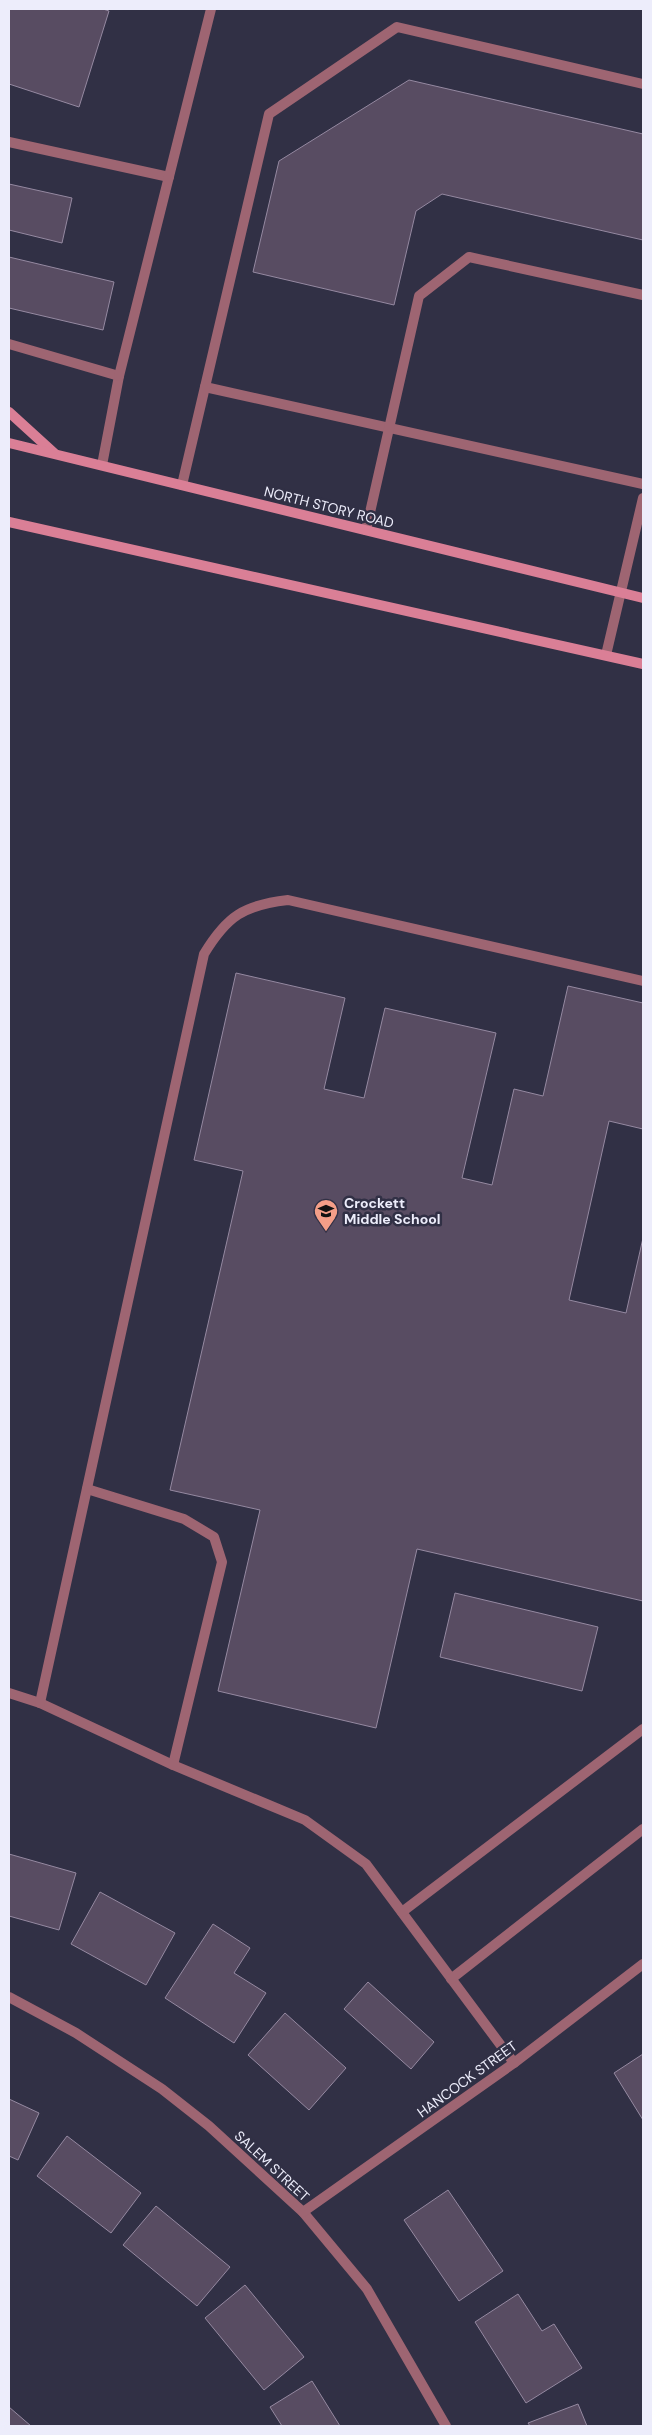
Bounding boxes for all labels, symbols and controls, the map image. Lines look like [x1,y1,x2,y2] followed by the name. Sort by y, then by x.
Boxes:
[262,482,396,532] street label: NORTH STORY ROAD
[344,1194,440,1228] place label: Crockett Middle School
[313,1198,339,1232] school or university icon: Crockett Middle School
[414,2037,521,2121] street label: HANCOCK STREET
[231,2127,313,2205] street label: SALEM STREET

